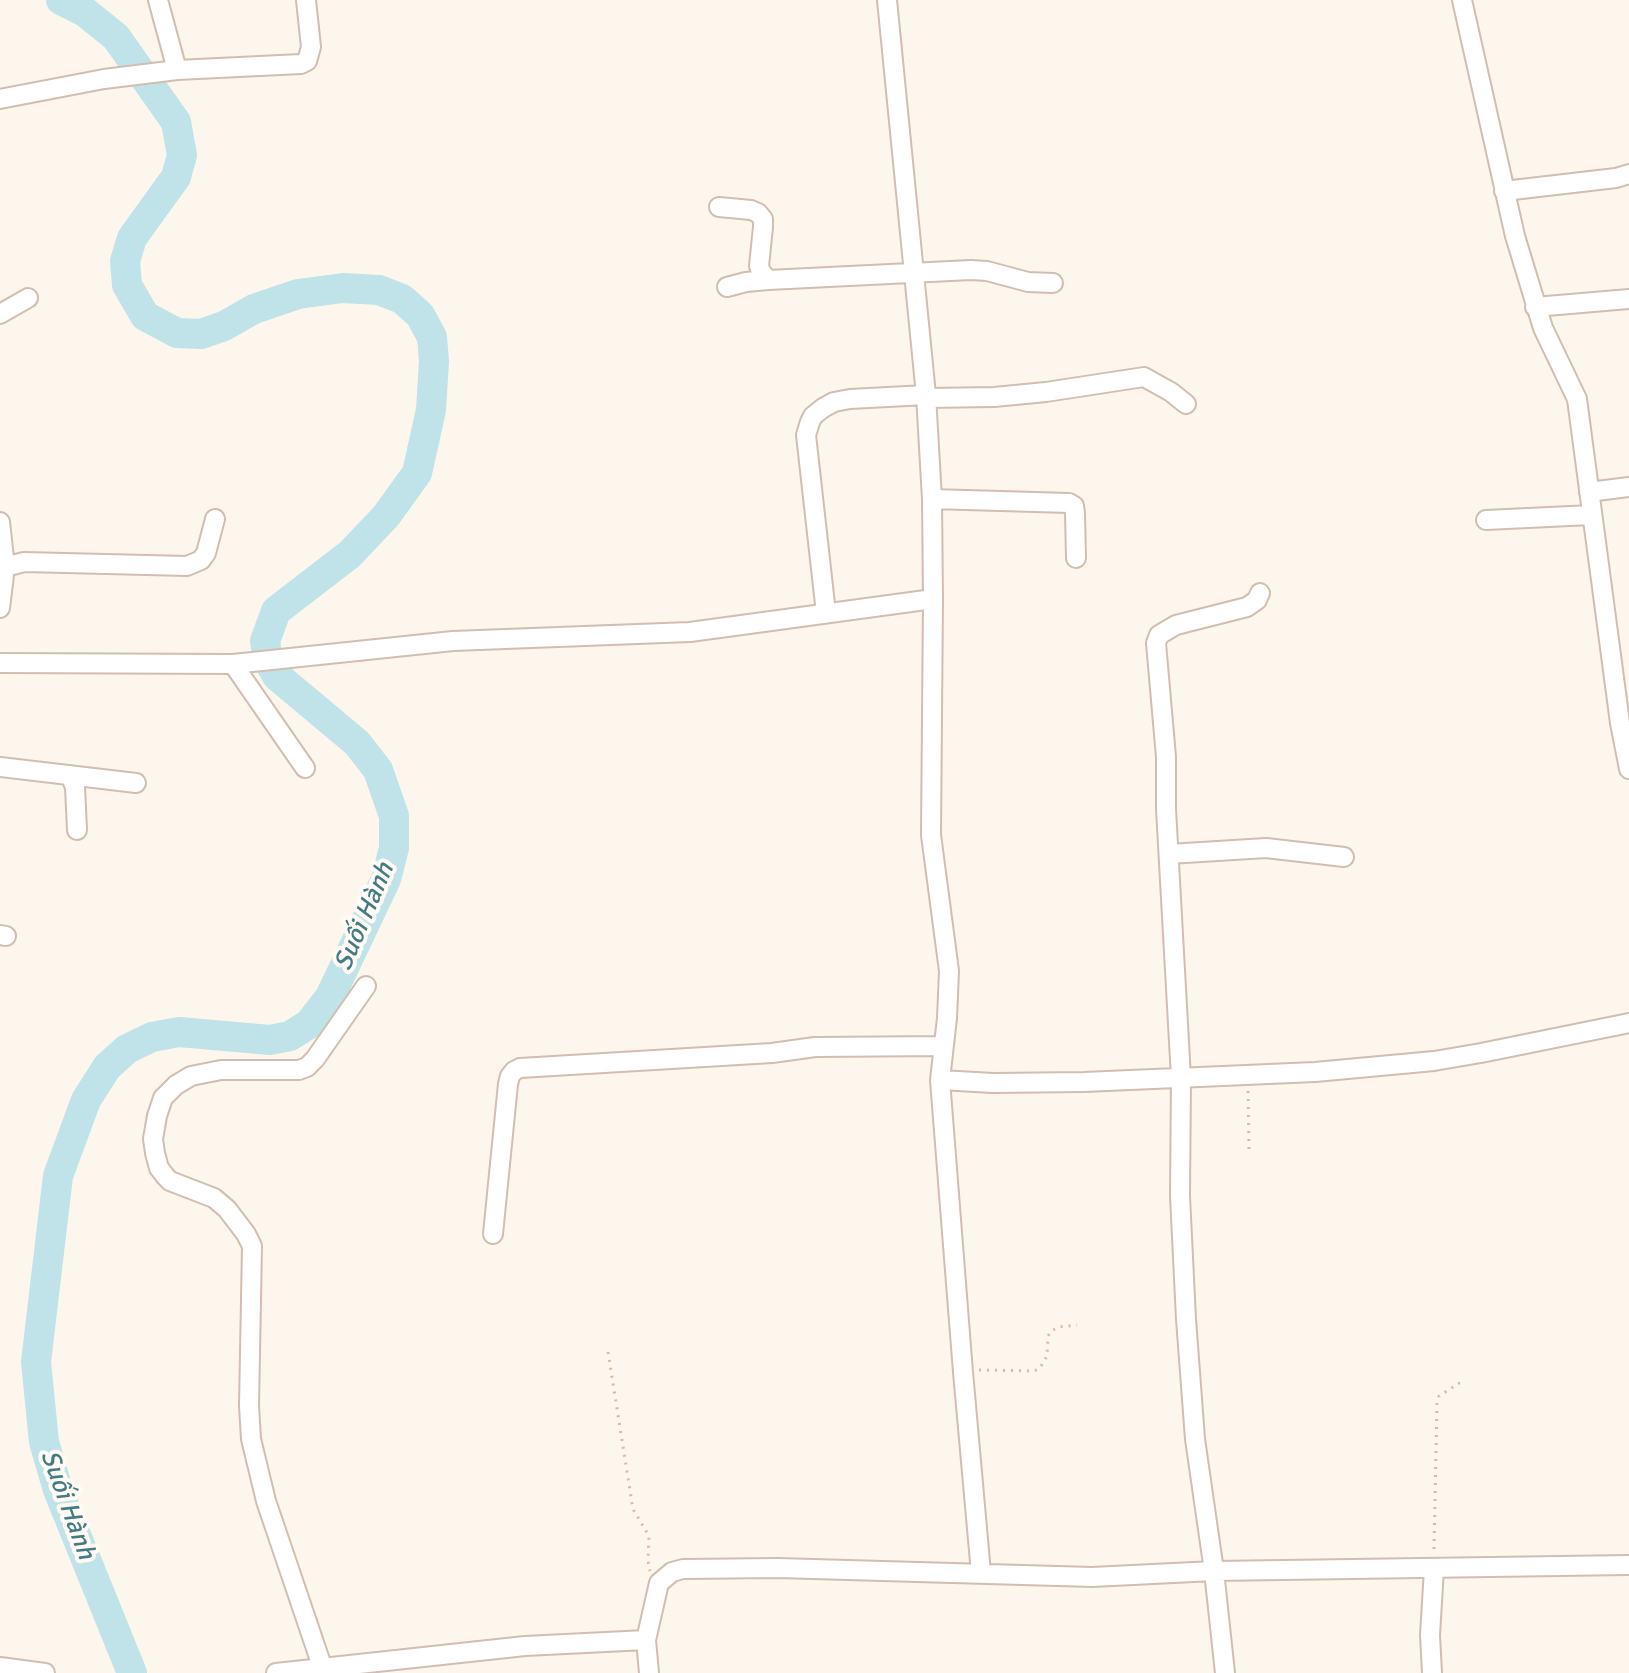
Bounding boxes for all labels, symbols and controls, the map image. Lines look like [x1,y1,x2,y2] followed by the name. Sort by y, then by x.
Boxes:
[328,858,402,976] water label: Suối Hành
[33,1446,101,1564] water label: Suối Hành

